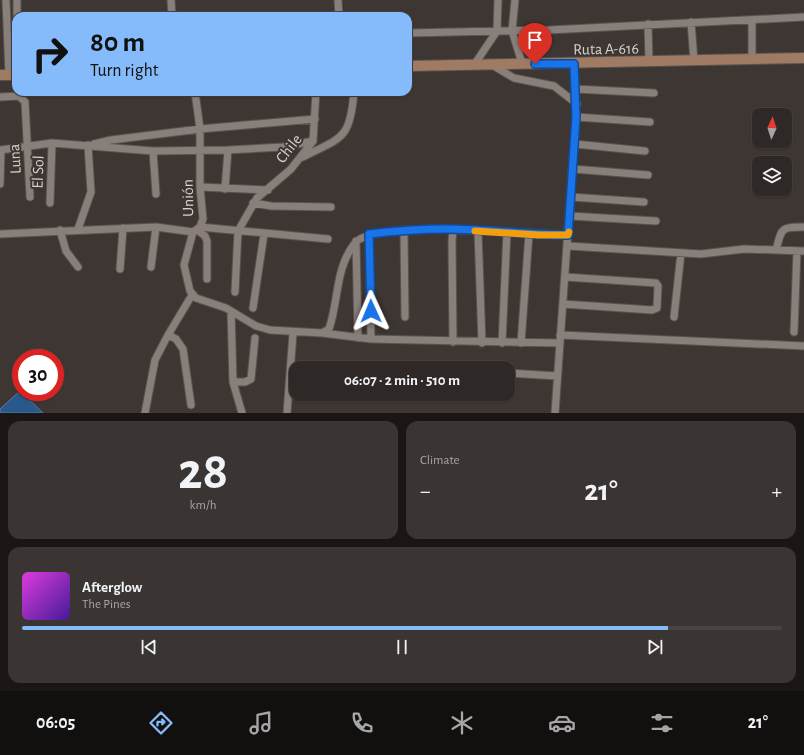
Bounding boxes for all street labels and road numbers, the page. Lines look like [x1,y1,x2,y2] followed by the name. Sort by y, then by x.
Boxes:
[573,40,639,58] street label: Ruta A-616
[273,131,305,166] street label: Chile
[6,143,24,174] street label: Luna
[29,155,47,189] street label: El Sol
[180,179,196,217] street label: Unión

